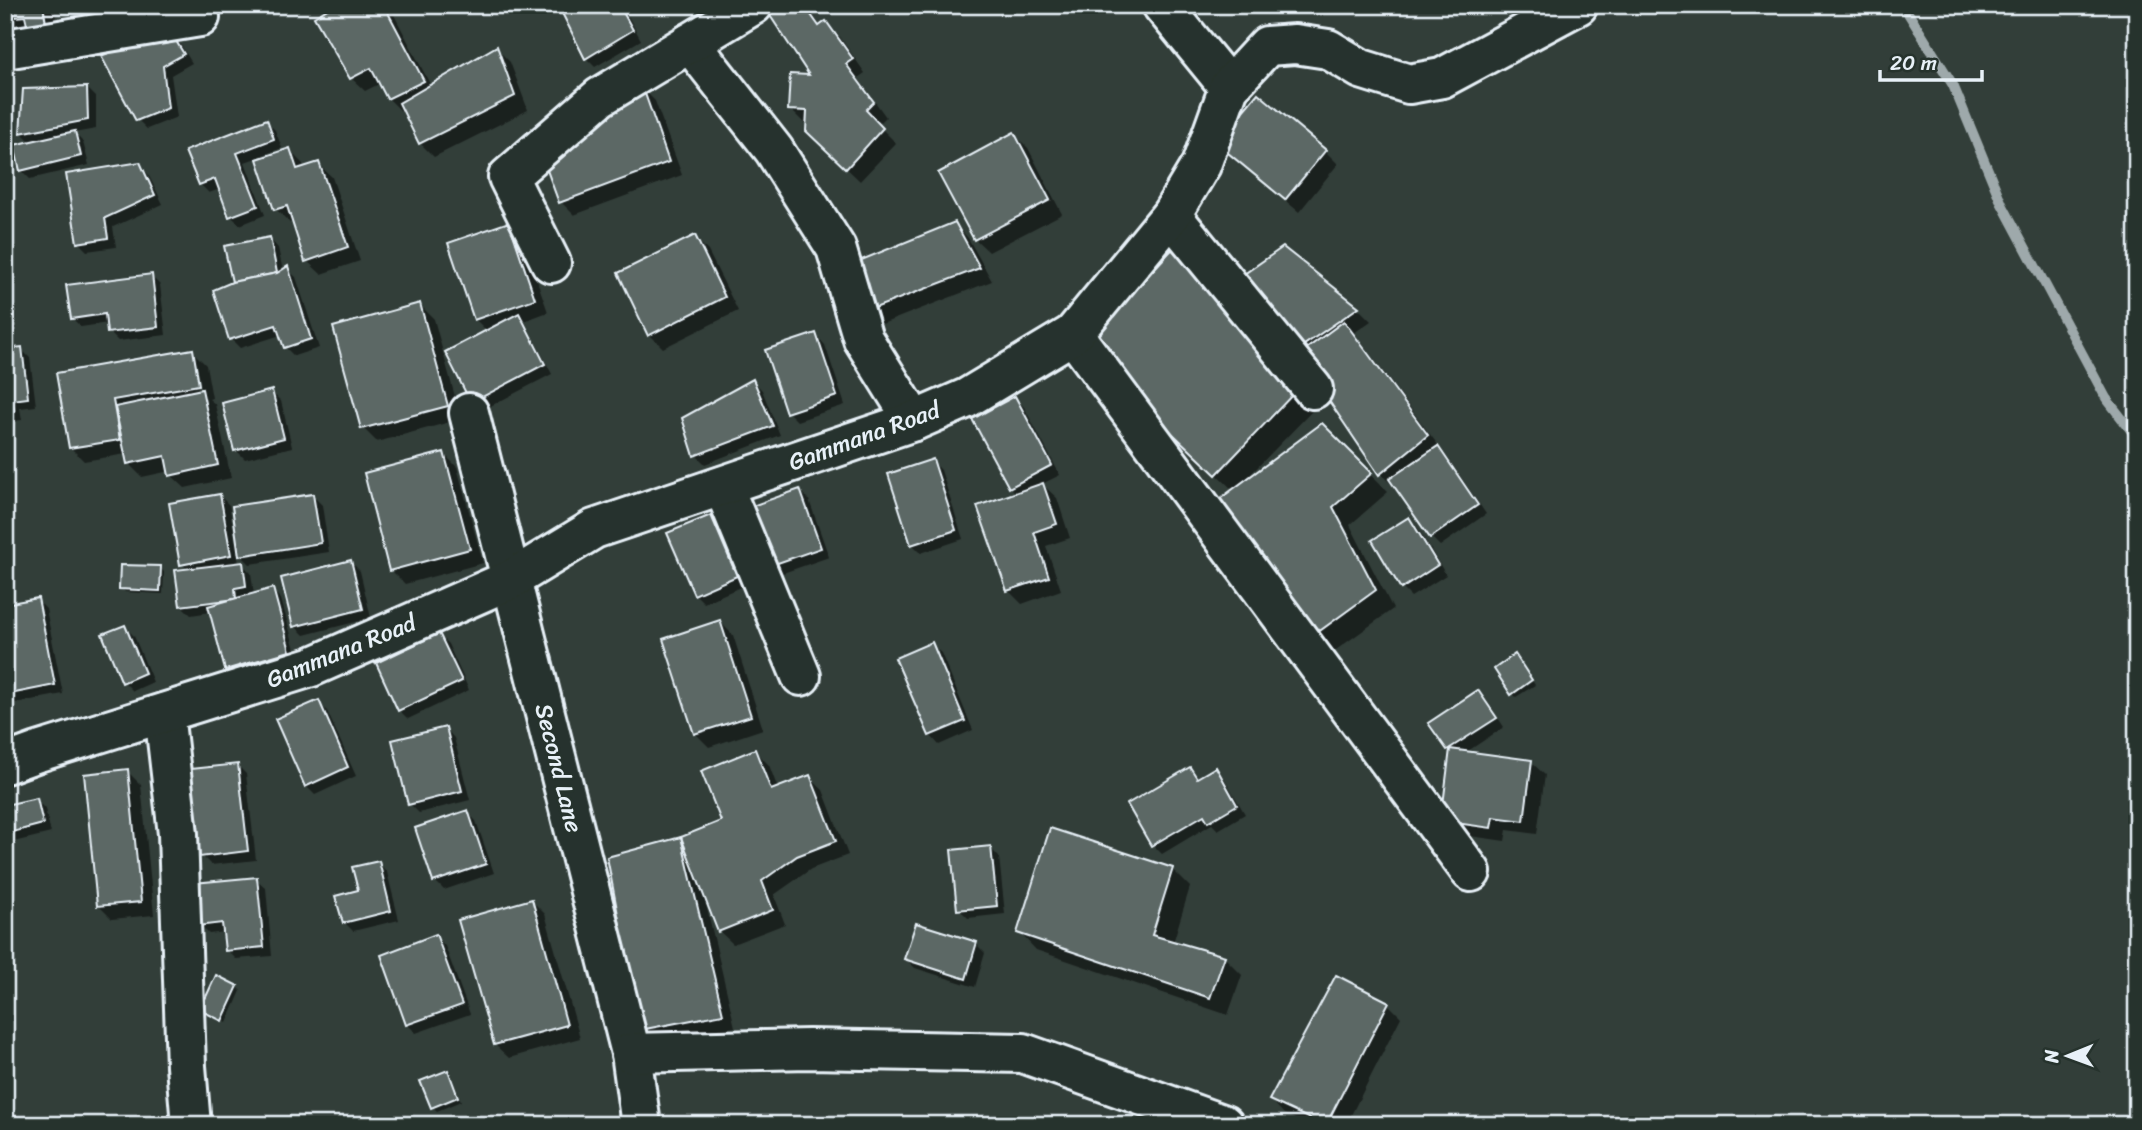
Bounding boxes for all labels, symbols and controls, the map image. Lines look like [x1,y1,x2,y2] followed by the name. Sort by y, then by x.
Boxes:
[1880,38,1981,82] scale bar
[1890,44,1937,82] text: 20 m
[782,388,948,483] street label: Gammana Road
[260,601,425,700] street label: Gammana Road
[523,699,595,837] street label: Second Lane
[2034,1021,2104,1092] north arrow
[2035,1049,2068,1064] text: N

